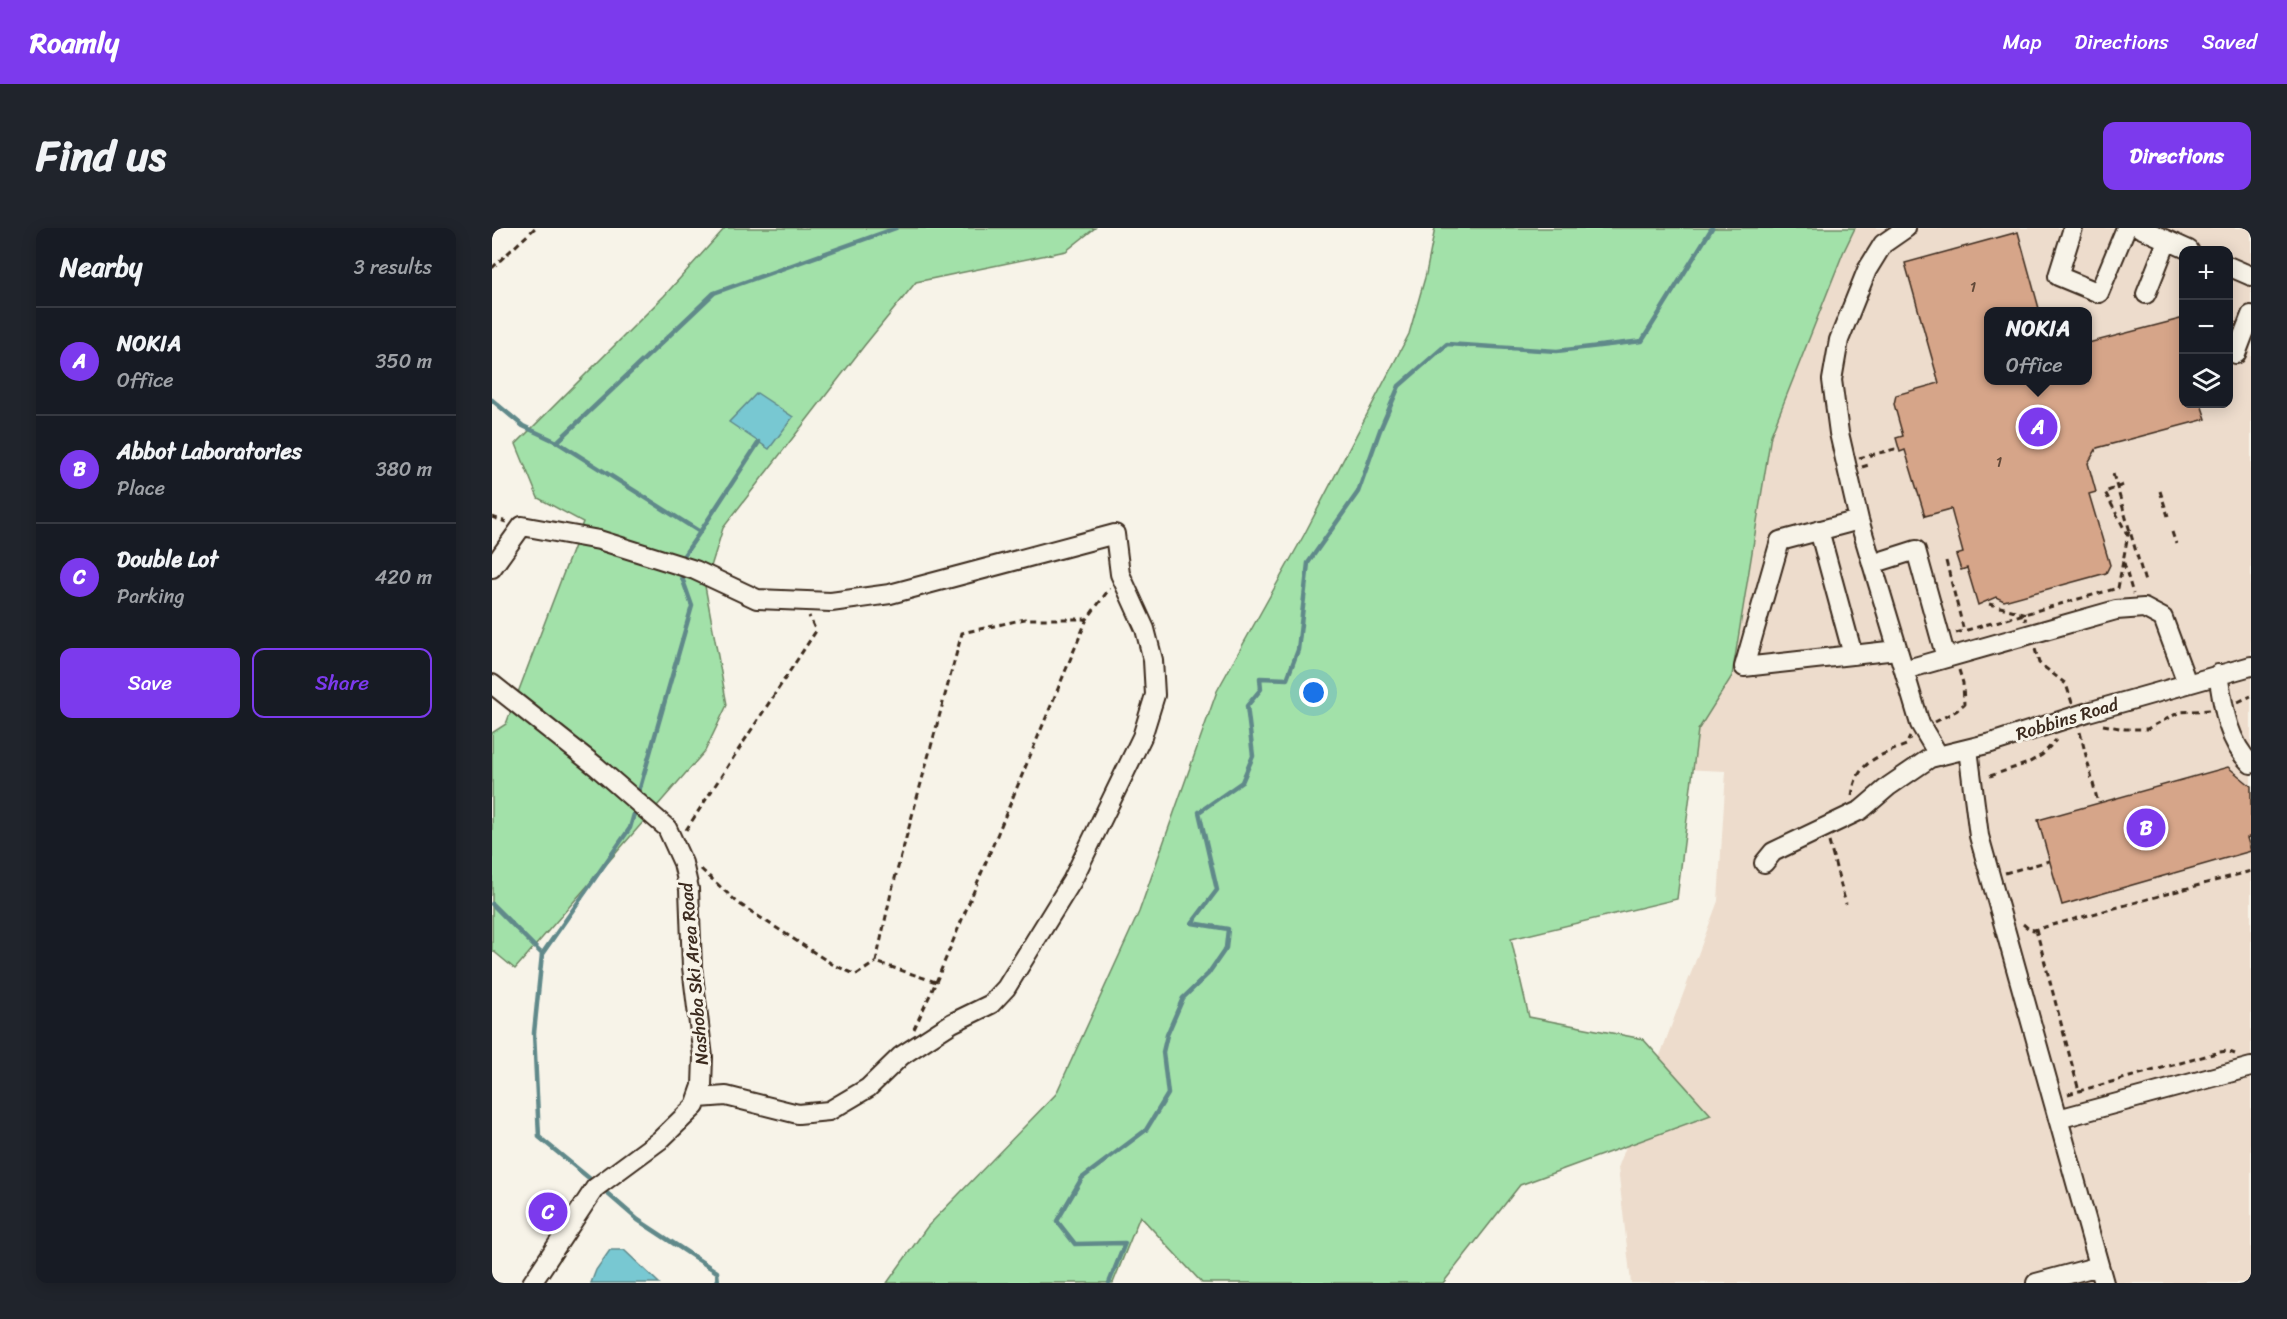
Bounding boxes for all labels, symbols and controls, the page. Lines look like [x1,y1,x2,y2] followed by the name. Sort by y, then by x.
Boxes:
[30,18,119,67] text: Roamly
[2003,23,2041,61] text: Map
[2074,23,2169,61] text: Directions
[2202,23,2257,61] text: Saved
[36,119,166,193] text: Find us
[2103,122,2251,190] button: Directions
[60,244,142,290] text: Nearby
[2179,246,2233,408] map controls
[2179,246,2233,300] button: +
[354,250,432,285] text: 3 results
[1970,274,1976,300] house number: 1
[2179,300,2233,354] button: −
[1984,307,2092,385] popup
[2006,309,2070,348] text: NOKIA
[117,324,181,363] text: NOKIA
[73,344,86,379] text: A
[376,344,432,379] text: 350 m
[2006,348,2062,383] text: Office
[2179,354,2233,408] button: layers
[117,363,173,398] text: Office
[2018,404,2058,450] pin: A
[117,432,302,471] text: Abbot Laboratories
[1996,449,2002,475] house number: 1
[73,452,86,487] text: B
[376,452,432,487] text: 380 m
[117,471,165,506] text: Place
[117,540,218,579] text: Double Lot
[73,560,86,595] text: C
[375,560,432,595] text: 420 m
[117,579,184,614] text: Parking
[60,648,240,718] button: Save
[252,648,432,718] button: Share
[1299,678,1328,707] your location
[2012,688,2124,750] street label: Robbins Road
[2126,806,2166,850] pin: B
[670,880,718,1067] street label: Nashoba Ski Area Road
[528,1190,568,1234] pin: C

